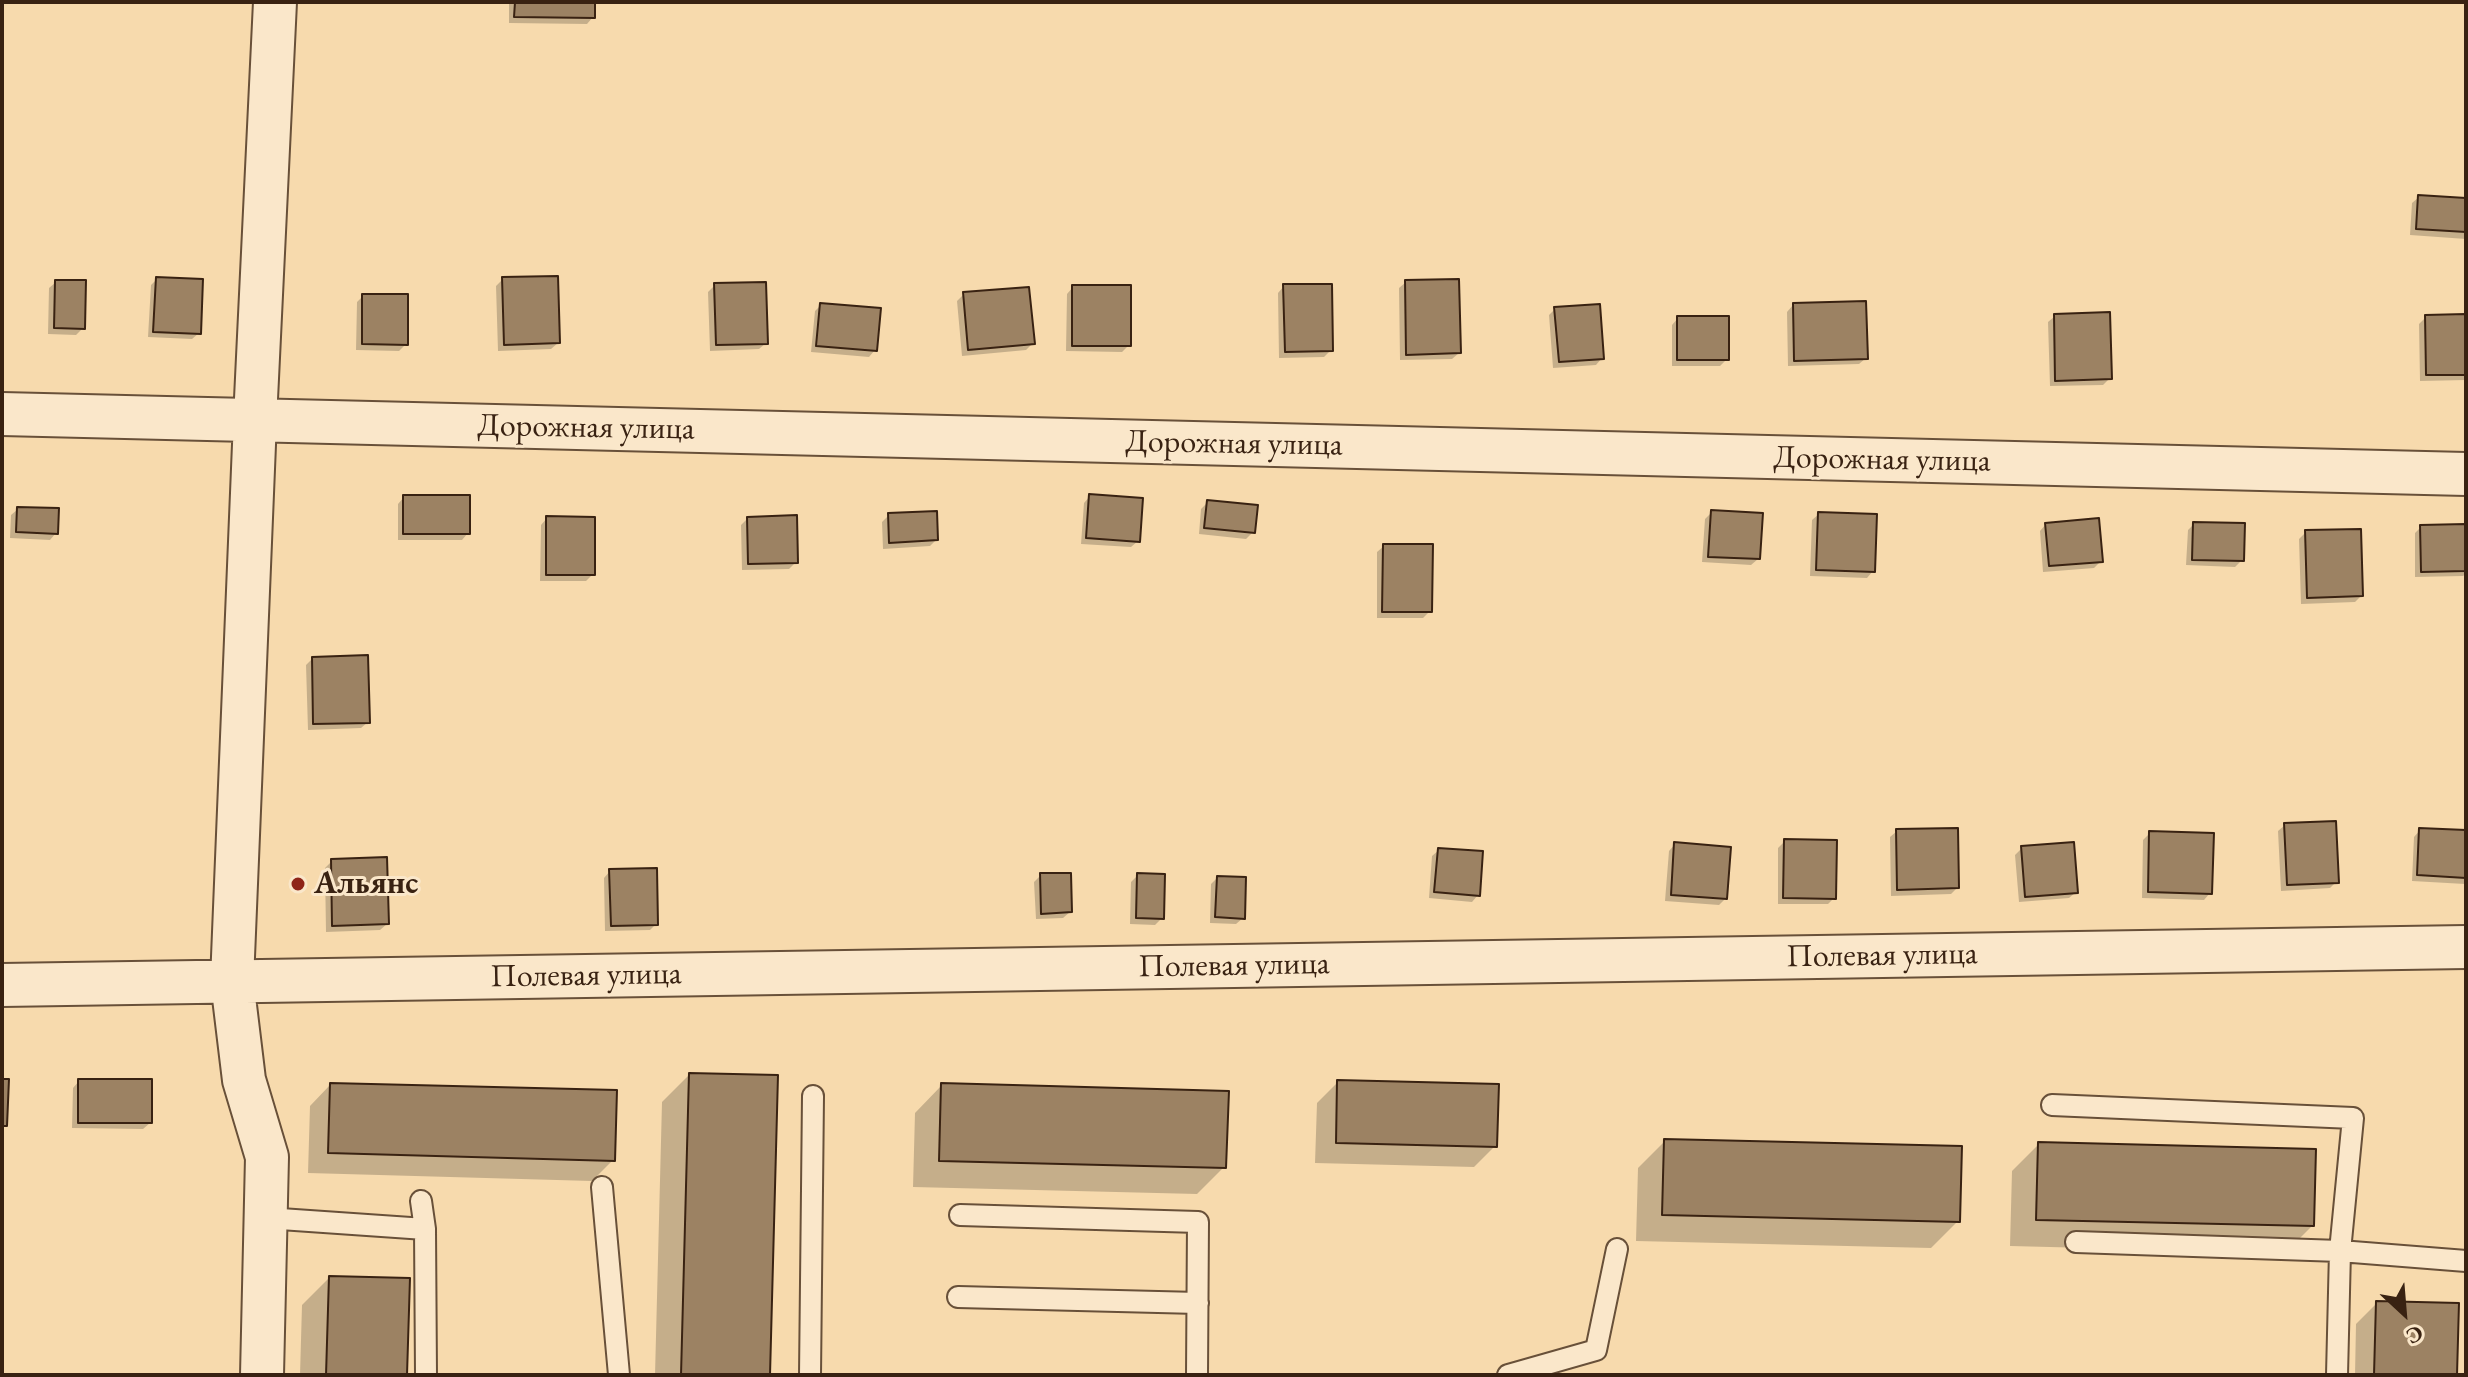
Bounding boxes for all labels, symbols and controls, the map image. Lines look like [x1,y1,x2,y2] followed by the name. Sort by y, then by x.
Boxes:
[477,407,695,449] street label: Дорожная улица
[1125,423,1343,465] street label: Дорожная улица
[1773,439,1991,481] street label: Дорожная улица
[314,865,418,903] place label: Альянс
[289,875,307,893] marker: Альянс
[1786,935,1978,977] street label: Полевая улица
[1138,945,1330,987] street label: Полевая улица
[490,955,682,997] street label: Полевая улица
[2364,1273,2444,1353] north arrow
[2401,1319,2428,1351] text: С

